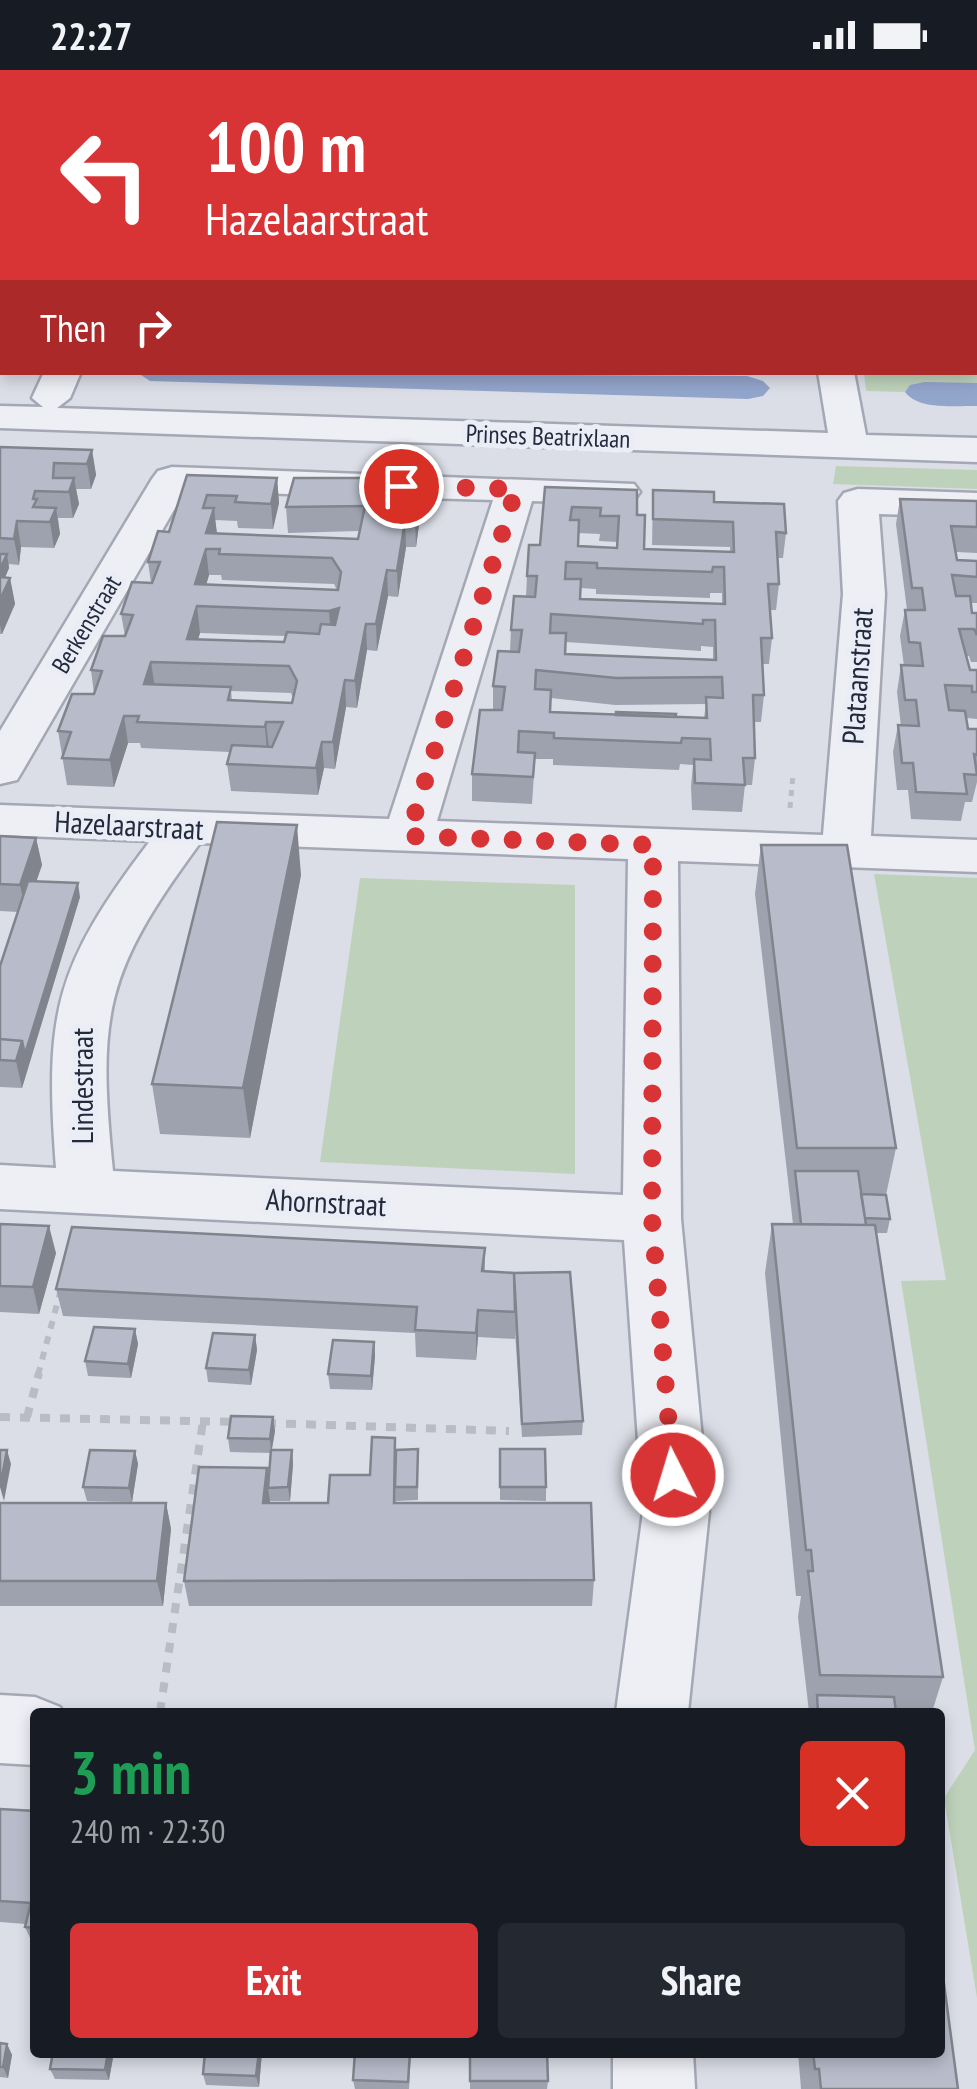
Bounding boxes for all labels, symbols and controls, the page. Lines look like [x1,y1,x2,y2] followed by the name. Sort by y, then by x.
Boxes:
[50,11,132,60] text: 22:27
[205,101,366,191] text: 100 m
[40,110,170,240] icon: left
[205,189,428,247] text: Hazelaarstraat
[126,300,181,355] icon: right
[40,303,106,352] text: Then
[465,417,631,455] street label: Prinses Beatrixlaan
[359,444,444,529] pin
[374,459,429,514] icon: arrive
[44,569,128,679] street label: Berkenstraat
[832,606,881,745] street label: Plataanstraat
[54,801,205,848] street label: Hazelaarstraat
[62,1027,101,1144] street label: Lindestraat
[265,1179,388,1224] street label: Ahornstraat
[621,1423,725,1527] position arrow
[70,1733,191,1811] text: 3 min
[800,1741,905,1846] button: close
[70,1810,225,1852] text: 240 m · 22:30
[70,1923,478,2038] button: Exit
[498,1923,905,2038] button: Share

